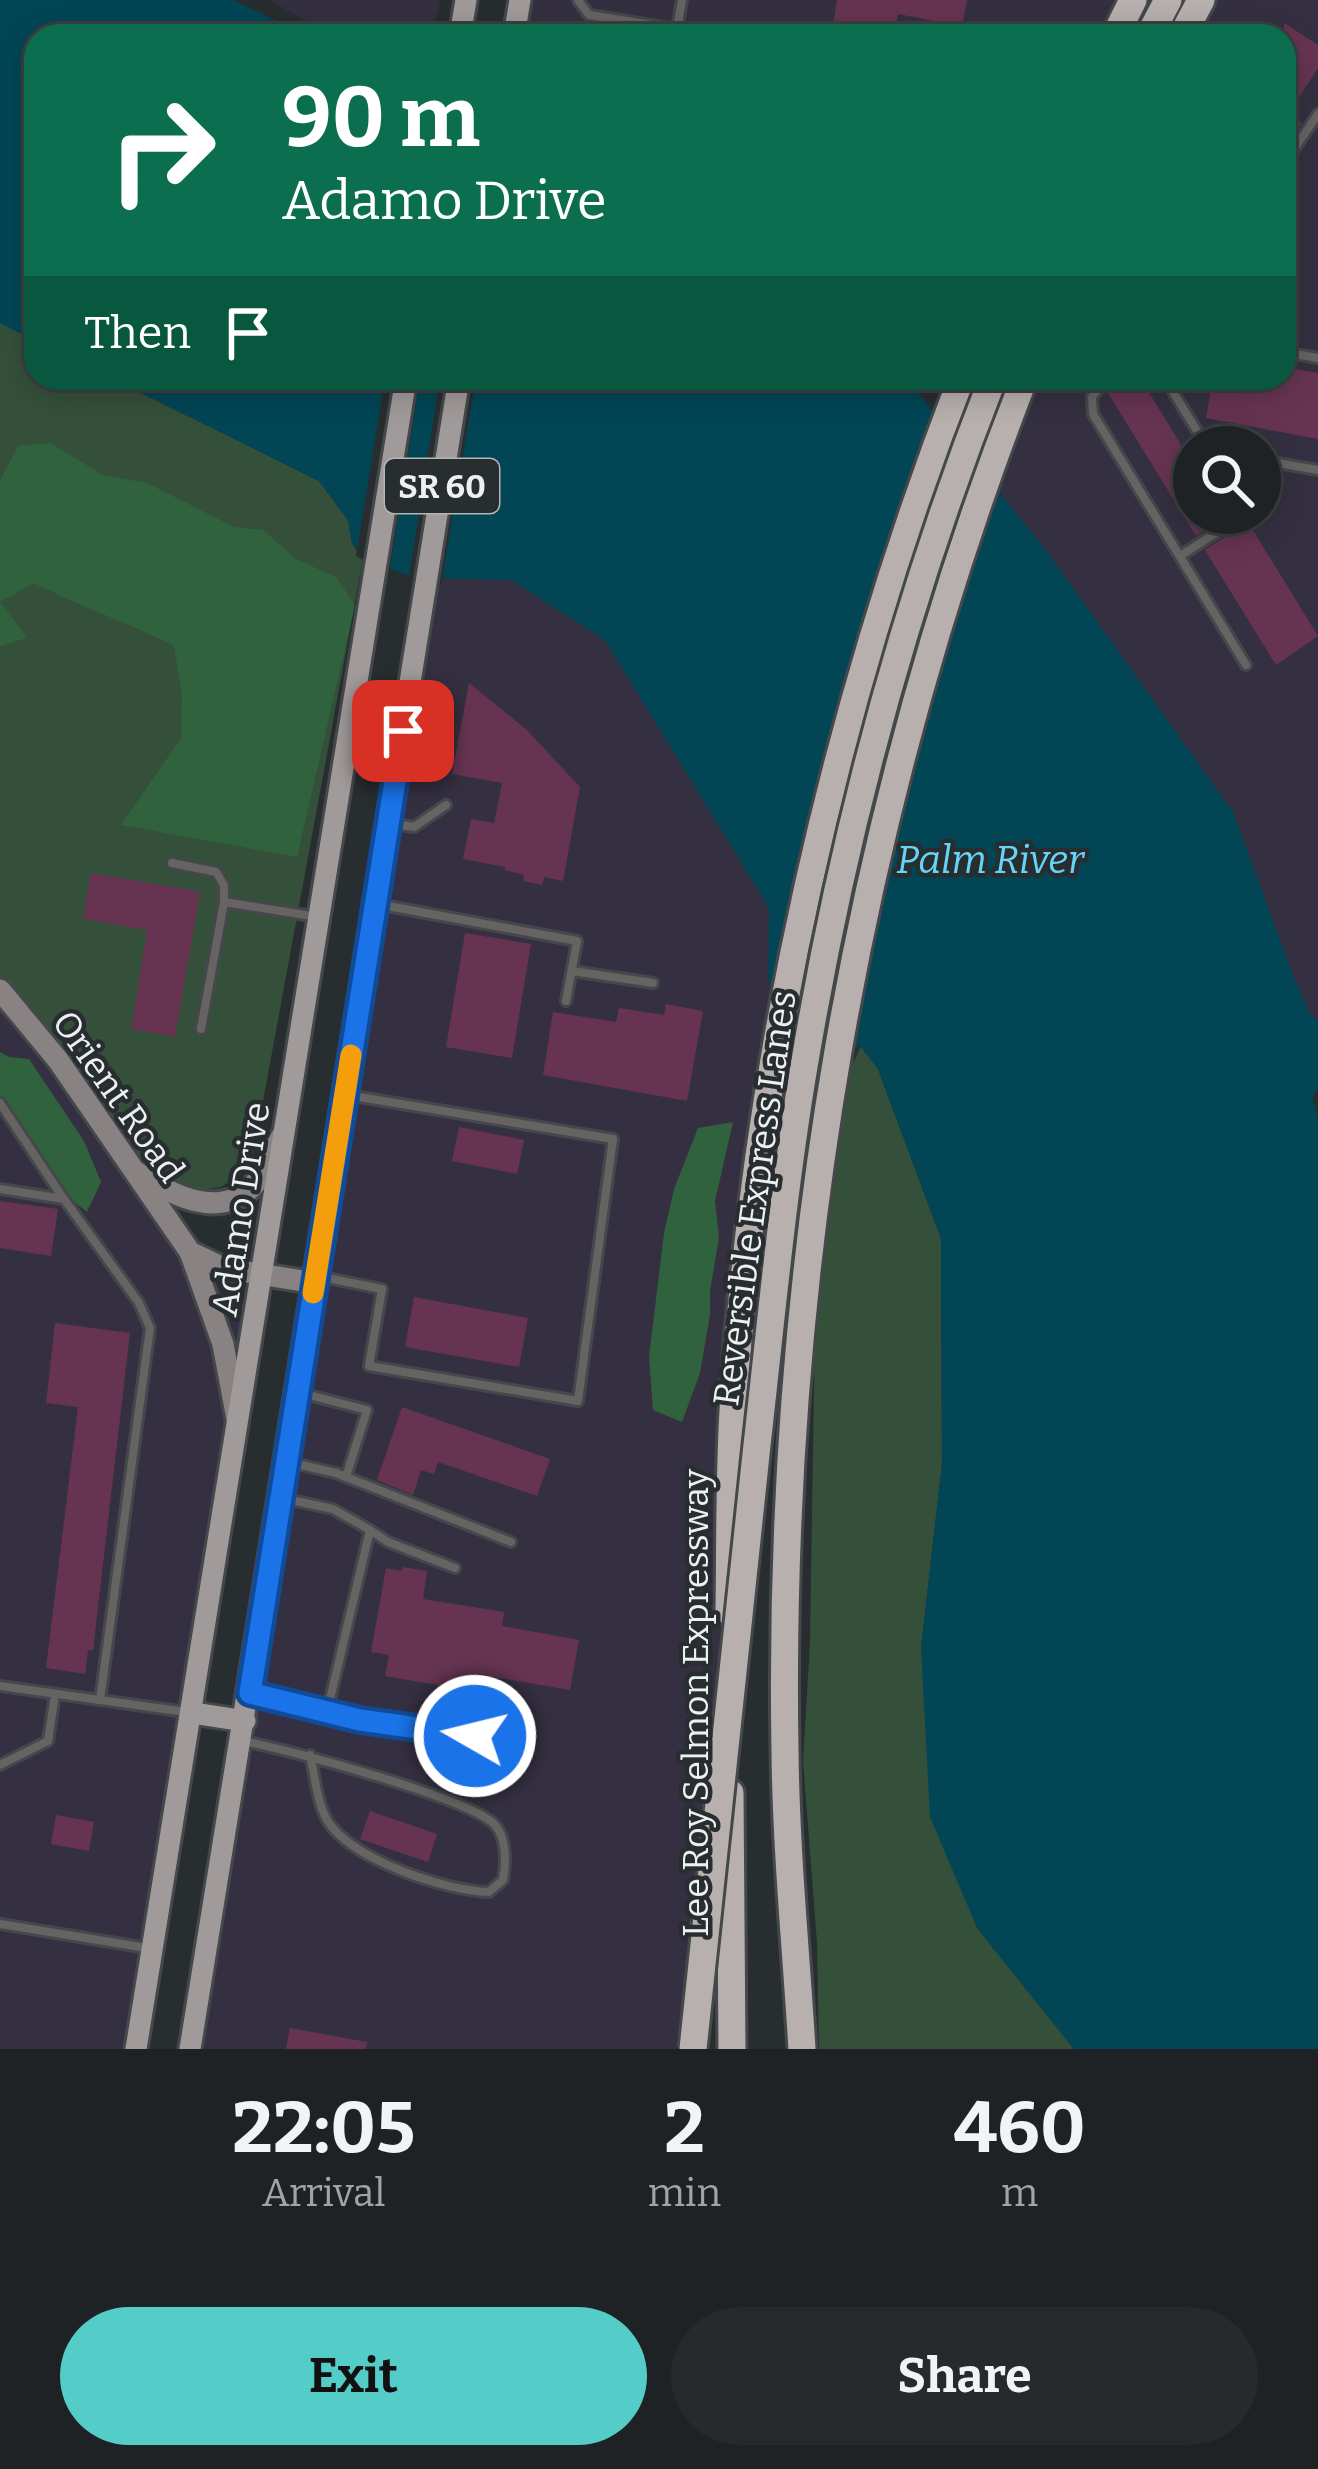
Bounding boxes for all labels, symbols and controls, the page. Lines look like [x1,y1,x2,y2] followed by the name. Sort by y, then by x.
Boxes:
[282,67,480,168] text: 90 m
[84,72,240,228] icon: right
[282,169,607,233] text: Adamo Drive
[215,300,281,366] icon: arrive
[84,306,191,360] text: Then
[1173,426,1281,534] map controls
[1173,426,1281,534] button: search
[385,459,499,513] road number: SR 60
[352,680,454,782] pin
[370,698,436,764] icon: arrive
[896,837,1086,883] water label: Palm River
[704,988,806,1409] street label: Reversible Express Lanes
[43,1002,193,1191] street label: Orient Road
[202,1099,280,1319] street label: Adamo Drive
[674,1468,718,1937] street label: Lee Roy Selmon Expressway
[412,1673,538,1799] position arrow
[232,2085,415,2171] text: 22:05
[664,2085,705,2171] text: 2
[954,2085,1086,2171] text: 460
[262,2170,386,2216] text: Arrival
[648,2170,721,2216] text: min
[1001,2170,1038,2216] text: m
[60,2307,647,2445] button: Exit
[671,2307,1258,2445] button: Share

